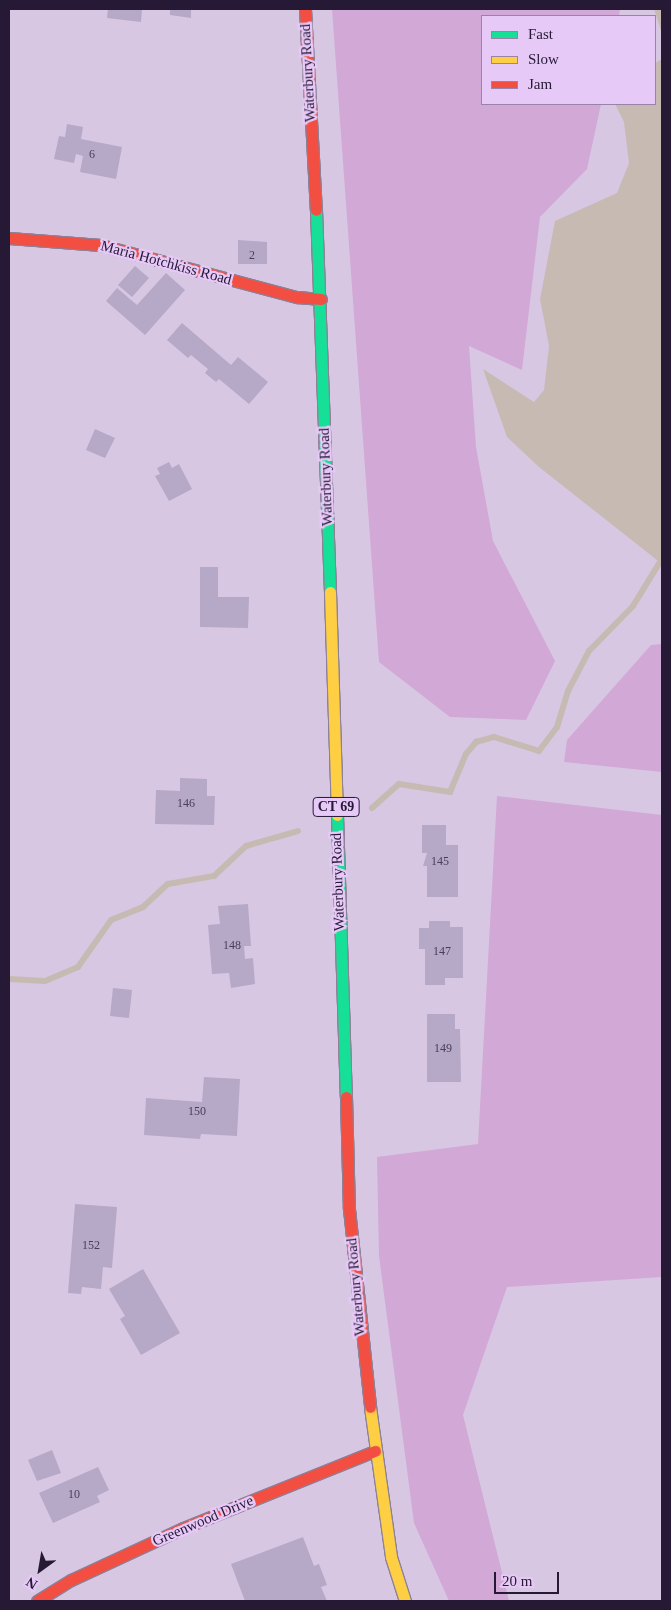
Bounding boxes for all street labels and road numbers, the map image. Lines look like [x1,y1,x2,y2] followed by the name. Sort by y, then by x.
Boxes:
[296,23,320,123] street label: Waterbury Road
[98,237,234,289] street label: Maria Hotchkiss Road
[315,428,337,526] street label: Waterbury Road
[312,796,360,819] road number: CT 69
[327,833,349,931] street label: Waterbury Road
[343,1237,369,1337] street label: Waterbury Road
[150,1492,256,1550] street label: Greenwood Drive

